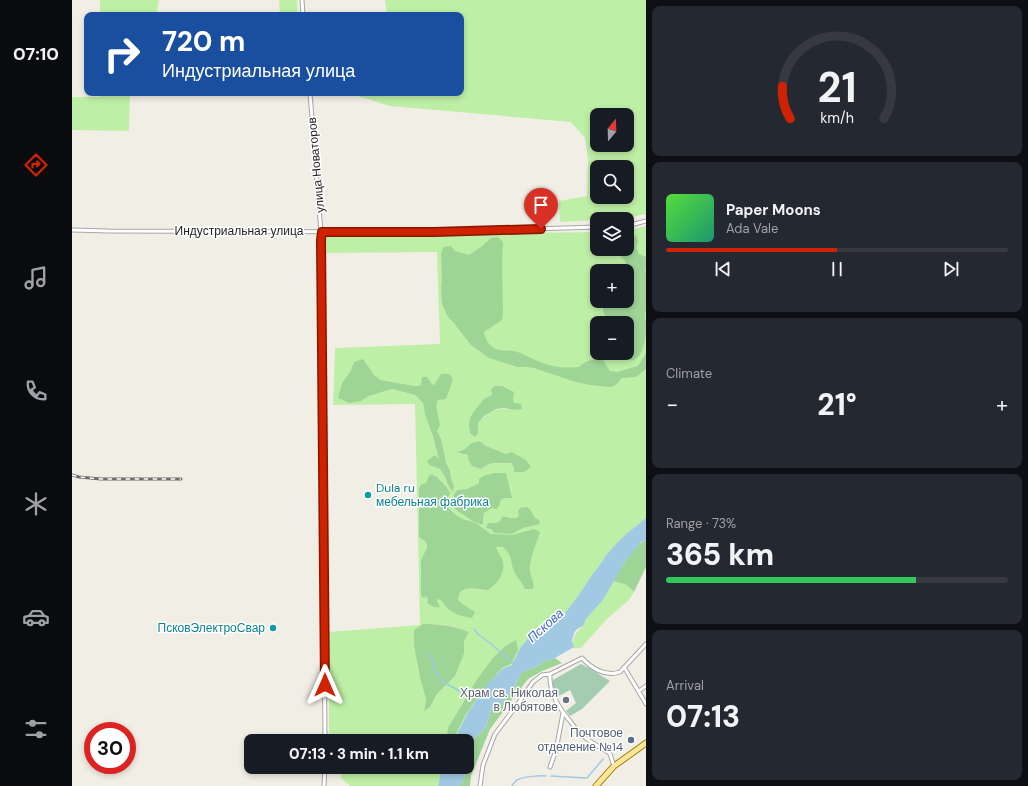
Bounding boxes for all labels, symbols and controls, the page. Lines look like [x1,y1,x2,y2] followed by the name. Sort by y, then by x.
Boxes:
[162,23,245,60] text: 720 m
[96,28,148,80] icon: right
[13,42,59,66] text: 07:10
[162,59,355,83] text: Индустриальная улица
[817,61,857,115] text: 21
[590,108,634,152] north arrow
[590,108,634,360] map controls
[820,109,854,127] text: km/h
[304,117,328,213] street label: улица Новаторов
[22,151,50,179] icon: directions
[590,160,634,204] button: search
[524,188,558,229] pin
[530,194,552,216] icon: arrive
[726,200,821,220] text: Paper Moons
[590,212,634,256] button: layers
[726,220,778,237] text: Ada Vale
[175,223,304,239] street label: Индустриальная улица
[712,258,734,280] icon: previous
[826,258,848,280] icon: pause
[940,258,962,280] icon: next
[22,264,50,292] icon: music
[590,264,634,308] button: +
[590,316,634,360] button: −
[666,365,712,382] text: Climate
[22,377,50,405] icon: phone
[817,385,857,424] text: 21°
[666,390,678,419] text: −
[996,390,1008,419] text: +
[376,480,489,510] place label: Dula ru мебельная фабрика
[22,490,50,518] icon: climate
[363,490,373,500] marker: Dula ru мебельная фабрика
[666,515,736,532] text: Range · 73%
[666,535,774,574] text: 365 km
[22,603,50,631] icon: car
[524,605,567,646] water label: Пскова
[158,620,265,636] place label: ПсковЭлектроСвар
[268,623,278,633] marker: ПсковЭлектроСвар
[304,664,346,706] position arrow
[666,677,704,694] text: Arrival
[460,685,558,715] place label: Храм св. Николая в Любятове
[561,695,571,705] marker: Храм св. Николая в Любятове
[666,697,740,736] text: 07:13
[22,715,50,743] icon: filters
[84,722,136,774] speed limit sign: 30
[537,725,623,755] place label: Почтовое отделение №14
[626,735,636,745] marker: Почтовое отделение №14
[289,744,429,764] text: 07:13 · 3 min · 1.1 km

